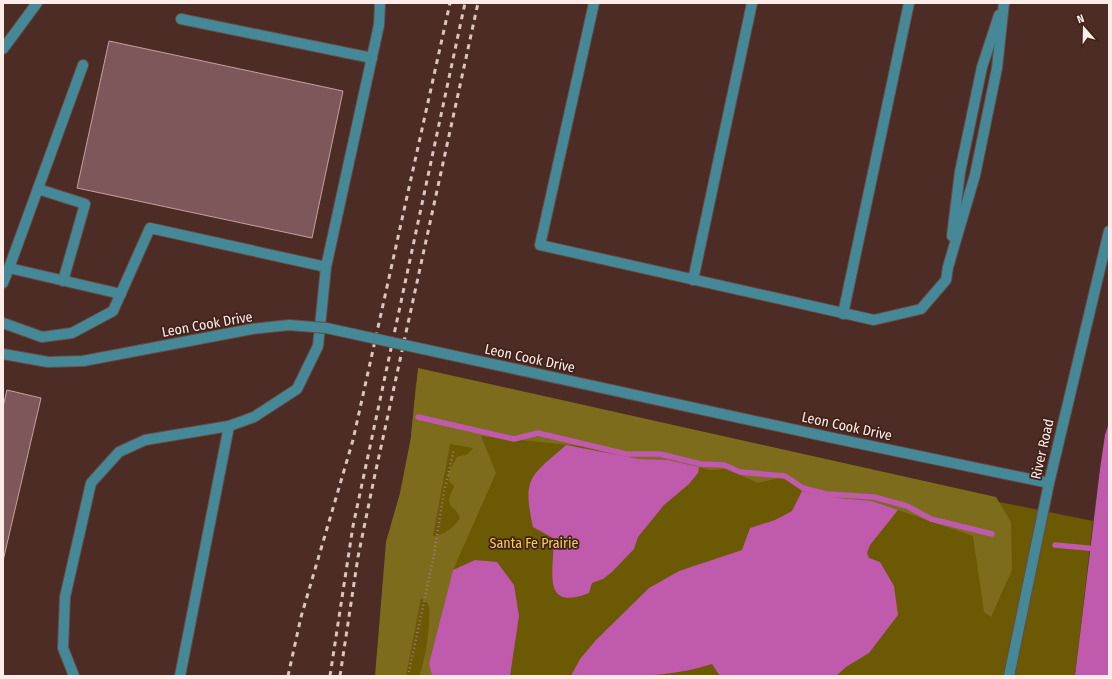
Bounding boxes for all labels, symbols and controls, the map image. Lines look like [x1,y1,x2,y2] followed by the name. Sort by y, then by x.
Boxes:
[1064,8,1104,48] north arrow
[1075,12,1086,26] text: N
[160,308,254,341] street label: Leon Cook Drive
[483,341,577,376] street label: Leon Cook Drive
[800,409,894,444] street label: Leon Cook Drive
[1027,417,1058,481] street label: River Road
[490,535,579,552] park label: Santa Fe Prairie

